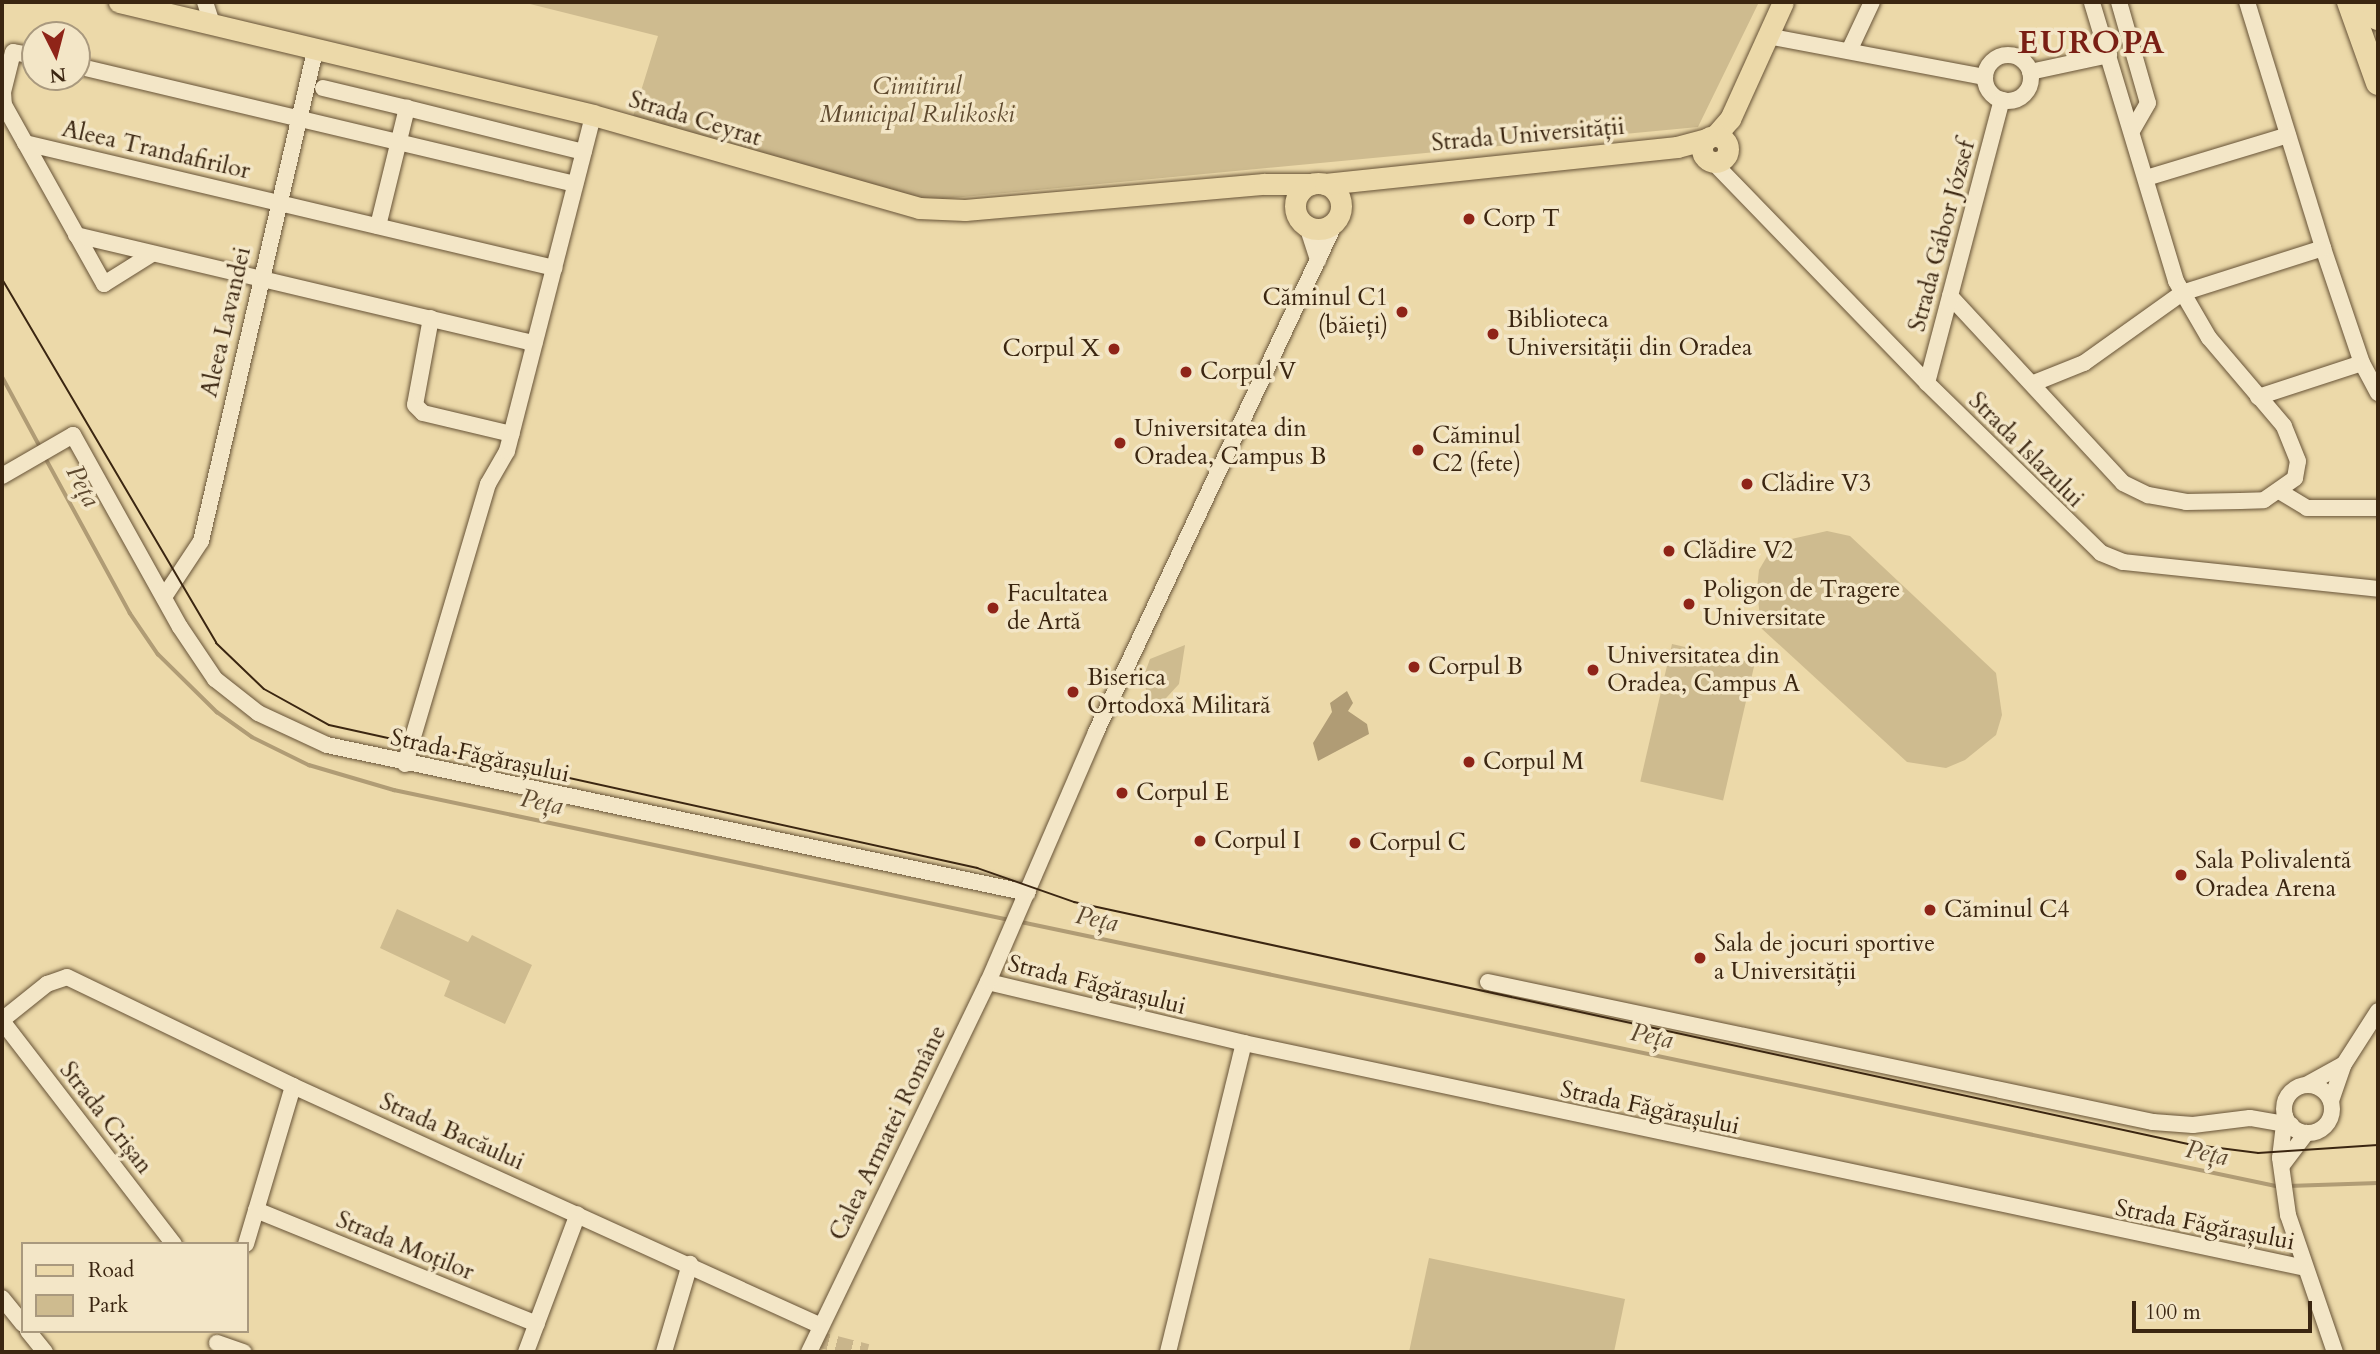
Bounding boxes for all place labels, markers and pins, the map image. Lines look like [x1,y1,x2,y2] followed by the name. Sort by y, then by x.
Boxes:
[1483,205,1560,233] place label: Corp T
[1461,211,1477,227] marker: Corp T
[1262,284,1388,340] place label: Căminul C1 (băieți)
[1394,304,1410,320] marker: Căminul C1 (băieți)
[1507,306,1752,362] place label: Biblioteca Universității din Oradea
[1485,326,1501,342] marker: Biblioteca Universității din Oradea
[1003,335,1100,363] place label: Corpul X
[1106,341,1122,357] marker: Corpul X
[1200,358,1296,386] place label: Corpul V
[1178,364,1194,380] marker: Corpul V
[1134,415,1326,471] place label: Universitatea din Oradea, Campus B
[1432,422,1521,478] place label: Căminul C2 (fete)
[1112,435,1128,451] marker: Universitatea din Oradea, Campus B
[1410,442,1426,458] marker: Căminul C2 (fete)
[1761,470,1871,498] place label: Clădire V3
[1739,476,1755,492] marker: Clădire V3
[1683,537,1793,565] place label: Clădire V2
[1661,543,1677,559] marker: Clădire V2
[1703,576,1900,632] place label: Poligon de Tragere Universitate
[1007,580,1108,636] place label: Facultatea de Artă
[1681,596,1697,612] marker: Poligon de Tragere Universitate
[985,600,1001,616] marker: Facultatea de Artă
[1607,642,1800,698] place label: Universitatea din Oradea, Campus A
[1428,653,1523,681] place label: Corpul B
[1406,659,1422,675] marker: Corpul B
[1585,662,1601,678] marker: Universitatea din Oradea, Campus A
[1087,664,1271,720] place label: Biserica Ortodoxă Militară
[1065,684,1081,700] marker: Biserica Ortodoxă Militară
[1483,748,1584,776] place label: Corpul M
[1461,754,1477,770] marker: Corpul M
[1136,779,1229,807] place label: Corpul E
[1114,785,1130,801] marker: Corpul E
[1214,827,1301,855] place label: Corpul I
[1369,829,1466,857] place label: Corpul C
[1192,833,1208,849] marker: Corpul I
[1347,835,1363,851] marker: Corpul C
[2195,847,2351,903] place label: Sala Polivalentă Oradea Arena
[2173,867,2189,883] marker: Sala Polivalentă Oradea Arena
[1944,896,2070,924] place label: Căminul C4
[1922,902,1938,918] marker: Căminul C4
[1714,930,1935,986] place label: Sala de jocuri sportive a Universității
[1692,950,1708,966] marker: Sala de jocuri sportive a Universității

